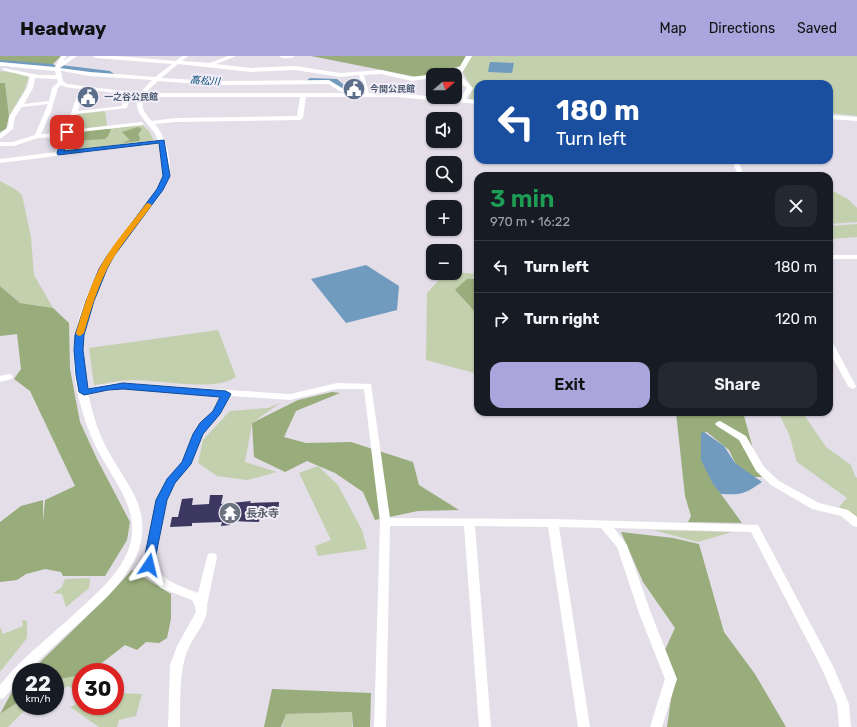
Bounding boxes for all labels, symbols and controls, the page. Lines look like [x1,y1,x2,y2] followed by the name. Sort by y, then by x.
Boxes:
[20,17,106,40] text: Headway
[660,20,687,37] text: Map
[709,20,775,37] text: Directions
[797,20,837,37] text: Saved
[426,68,462,104] north arrow
[426,68,462,280] map controls
[190,74,221,88] water label: 高松川
[341,76,367,102] public building icon: 今間公民館
[75,84,101,110] public building icon: 一之谷公民館
[370,84,415,94] place label: 今間公民館
[104,92,158,102] place label: 一之谷公民館
[556,94,640,127] text: 180 m
[490,96,542,148] icon: left
[426,112,462,148] button: sound
[50,115,84,149] pin
[56,121,78,143] icon: arrive
[556,128,626,150] text: Turn left
[426,156,462,192] button: search
[490,185,554,213] text: 3 min
[775,185,817,227] button: close
[426,200,462,236] button: +
[490,214,570,229] text: 970 m · 16:22
[426,244,462,280] button: −
[490,256,512,278] icon: left
[524,258,589,276] text: Turn left
[775,258,817,276] text: 180 m
[490,308,512,330] icon: right
[524,310,599,328] text: Turn right
[775,310,817,328] text: 120 m
[490,362,650,408] button: Exit
[658,362,817,408] button: Share
[217,500,243,526] temple icon: 長永寺
[246,507,279,520] place label: 長永寺
[128,544,170,586] position arrow
[72,663,124,715] speed limit sign: 30
[25,672,51,696] text: 22
[26,693,50,705] text: km/h

